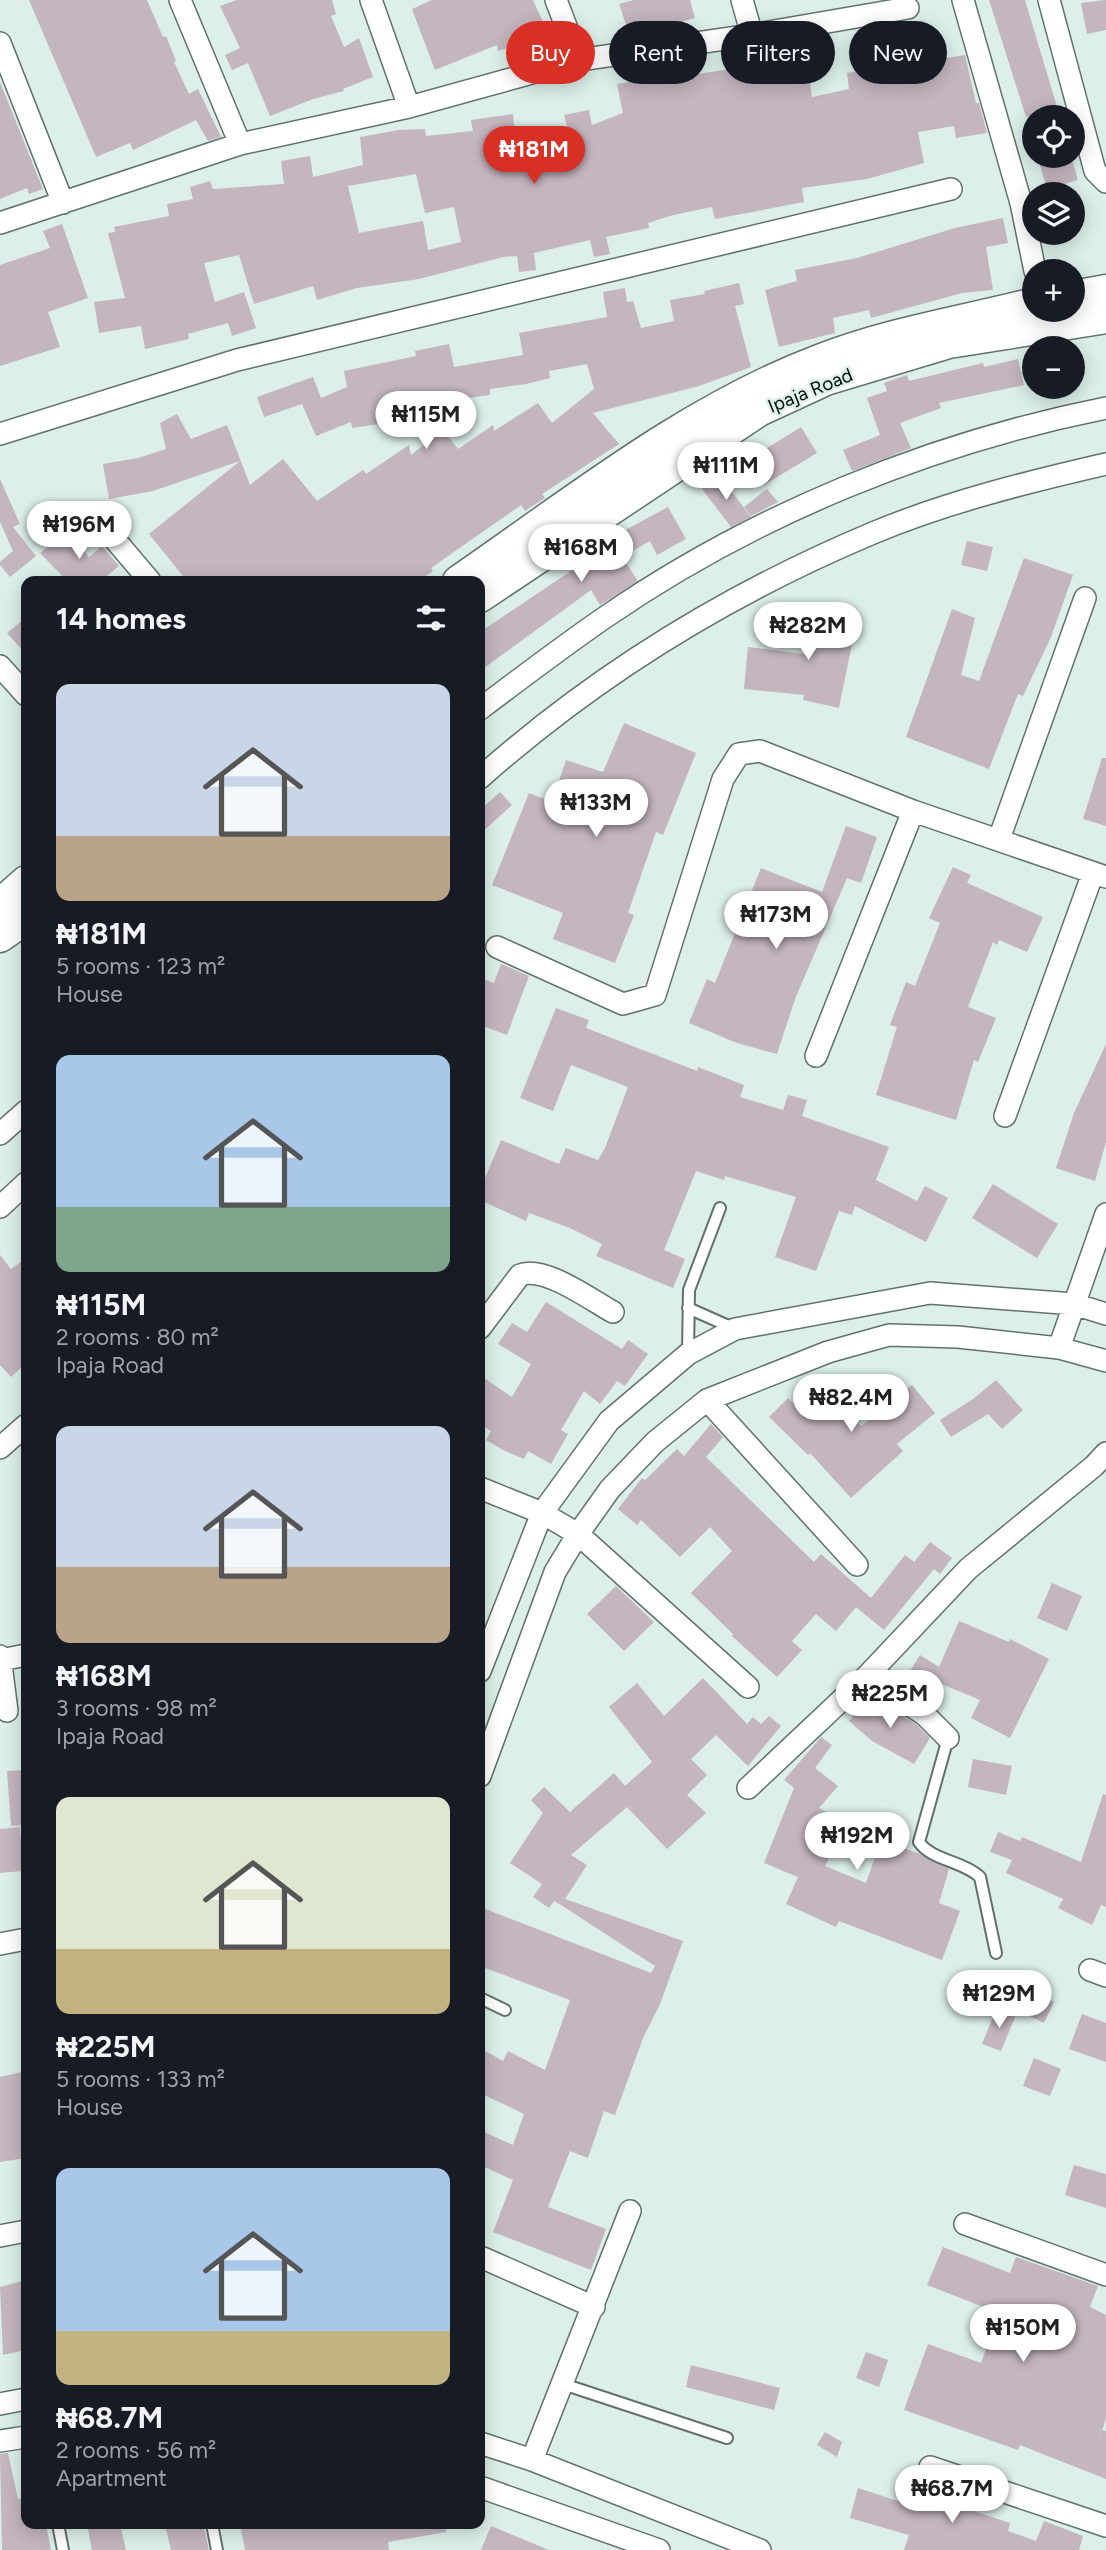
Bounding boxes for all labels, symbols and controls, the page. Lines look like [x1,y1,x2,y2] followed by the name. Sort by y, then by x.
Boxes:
[506,21,595,84] chip: Buy
[609,21,707,84] chip: Rent
[721,21,835,84] chip: Filters
[849,21,947,84] chip: New
[1022,105,1085,399] map controls
[1022,105,1085,168] button: locate
[485,127,583,186] pin: ₦181M
[499,135,569,163] text: ₦181M
[1022,182,1085,245] button: layers
[1022,259,1085,322] button: +
[1022,336,1085,399] button: −
[764,363,856,418] street label: Ipaja Road
[377,392,475,451] pin: ₦115M
[391,400,461,428] text: ₦115M
[677,442,775,502] pin: ₦111M
[693,451,759,479] text: ₦111M
[30,502,128,561] pin: ₦196M
[43,510,115,538] text: ₦196M
[532,524,630,584] pin: ₦168M
[544,533,618,561] text: ₦168M
[412,599,450,637] icon: filters
[56,600,186,637] text: 14 homes
[759,602,857,662] pin: ₦282M
[769,611,847,639] text: ₦282M
[190,729,316,855] icon: home
[547,780,645,839] pin: ₦133M
[560,788,632,816] text: ₦133M
[727,892,825,951] pin: ₦173M
[740,900,812,928] text: ₦173M
[56,915,147,952] text: ₦181M
[56,952,225,980] text: 5 rooms · 123 m²
[56,980,123,1008] text: House
[190,1100,316,1226] icon: home
[56,1286,146,1323] text: ₦115M
[56,1323,219,1351] text: 2 rooms · 80 m²
[56,1351,164,1379] text: Ipaja Road
[794,1374,908,1434] pin: ₦82.4M
[809,1383,893,1411] text: ₦82.4M
[190,1471,316,1597] icon: home
[56,1657,152,1694] text: ₦168M
[841,1670,939,1730] pin: ₦225M
[852,1679,928,1707] text: ₦225M
[56,1694,217,1722] text: 3 rooms · 98 m²
[56,1722,164,1750] text: Ipaja Road
[808,1812,906,1872] pin: ₦192M
[821,1821,893,1849] text: ₦192M
[190,1842,316,1968] icon: home
[950,1970,1048,2030] pin: ₦129M
[963,1979,1035,2007] text: ₦129M
[56,2028,156,2065] text: ₦225M
[56,2065,225,2093] text: 5 rooms · 133 m²
[56,2093,123,2121] text: House
[190,2213,316,2339] icon: home
[974,2304,1072,2364] pin: ₦150M
[986,2313,1060,2341] text: ₦150M
[56,2399,163,2436] text: ₦68.7M
[56,2436,216,2464] text: 2 rooms · 56 m²
[56,2464,167,2492] text: Apartment
[895,2466,1009,2525] pin: ₦68.7M
[911,2474,993,2502] text: ₦68.7M

